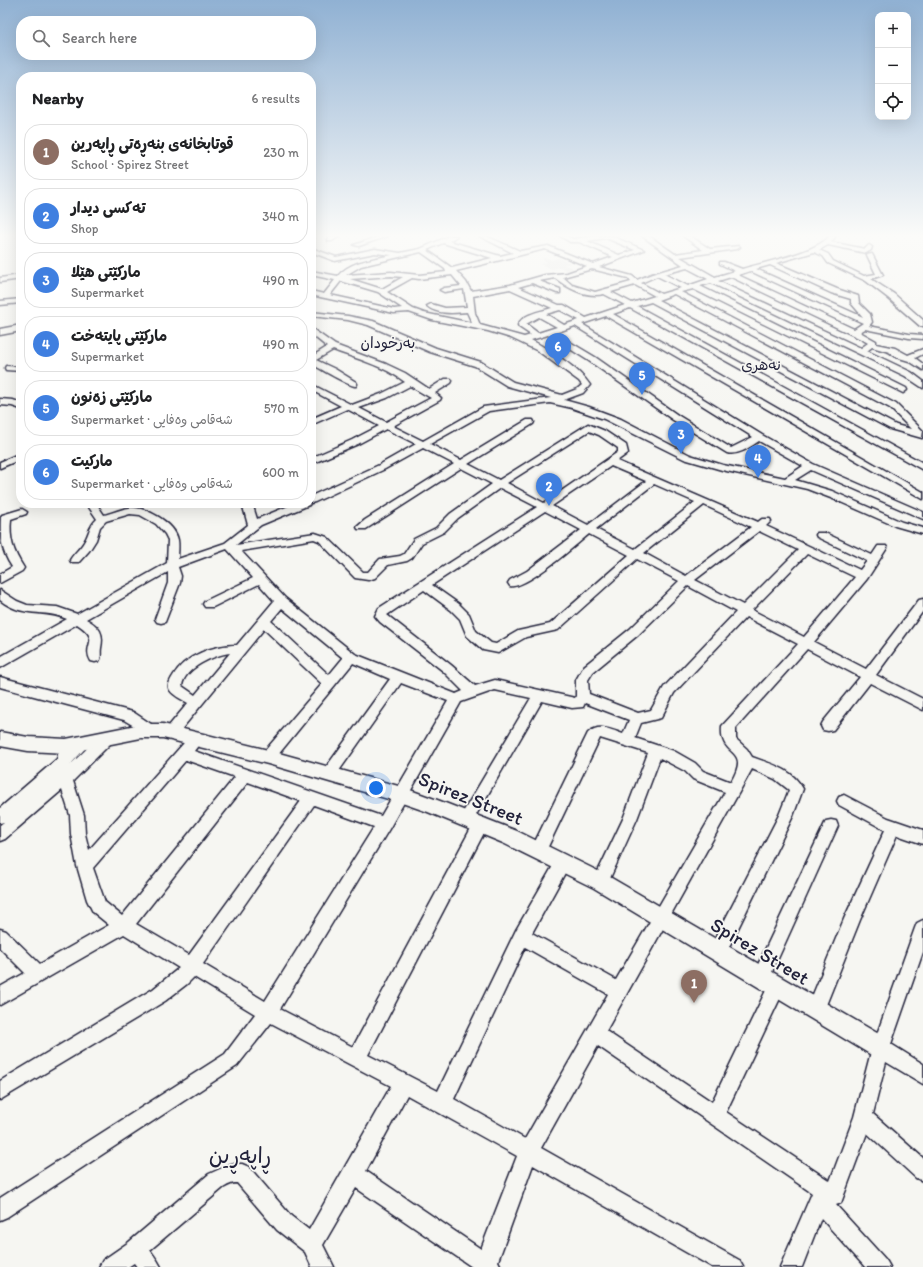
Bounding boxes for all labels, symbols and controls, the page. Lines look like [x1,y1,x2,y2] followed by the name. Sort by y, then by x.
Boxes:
[875,12,911,120] map controls
[875,12,911,48] button: +
[16,16,316,60] search box
[30,27,52,49] icon: search
[62,29,137,47] text: Search here
[875,48,911,84] button: −
[875,84,911,120] button: locate
[32,88,84,108] text: Nearby
[252,91,300,106] text: 6 results
[71,135,234,153] text: قوتابخانەی بنەڕەتی ڕاپەرین
[43,145,49,160] text: 1
[263,145,299,160] text: 230 m
[71,157,189,172] text: School · Spirez Street
[71,199,145,217] text: تەكسی دیدار
[43,209,49,224] text: 2
[262,209,299,224] text: 340 m
[71,221,98,236] text: Shop
[71,263,141,281] text: مارکێتی هێلا
[42,273,50,288] text: 3
[263,273,299,288] text: 490 m
[71,285,144,300] text: Supermarket
[71,327,167,345] text: مارکێتی پایتەخت
[545,333,571,366] pin: 6
[361,334,415,352] district label: بەرخودان
[42,337,50,352] text: 4
[263,337,299,352] text: 490 m
[71,349,144,364] text: Supermarket
[741,356,781,374] district label: نەھری
[629,362,655,395] pin: 5
[71,388,152,406] text: مارکێتی زەنون
[43,401,49,416] text: 5
[264,401,299,416] text: 570 m
[71,412,233,427] text: Supermarket · شەقامی وەفایی
[668,421,694,454] pin: 3
[745,445,771,478] pin: 4
[71,452,113,470] text: ماركيت
[43,465,49,480] text: 6
[262,465,299,480] text: 600 m
[536,473,562,506] pin: 2
[71,476,233,491] text: Supermarket · شەقامی وەفایی
[415,766,527,830] street label: Spirez Street
[366,778,386,798] your location
[706,912,814,990] street label: Spirez Street
[681,970,707,1003] pin: 1
[209,1142,271,1174] district label: ڕاپەڕین

